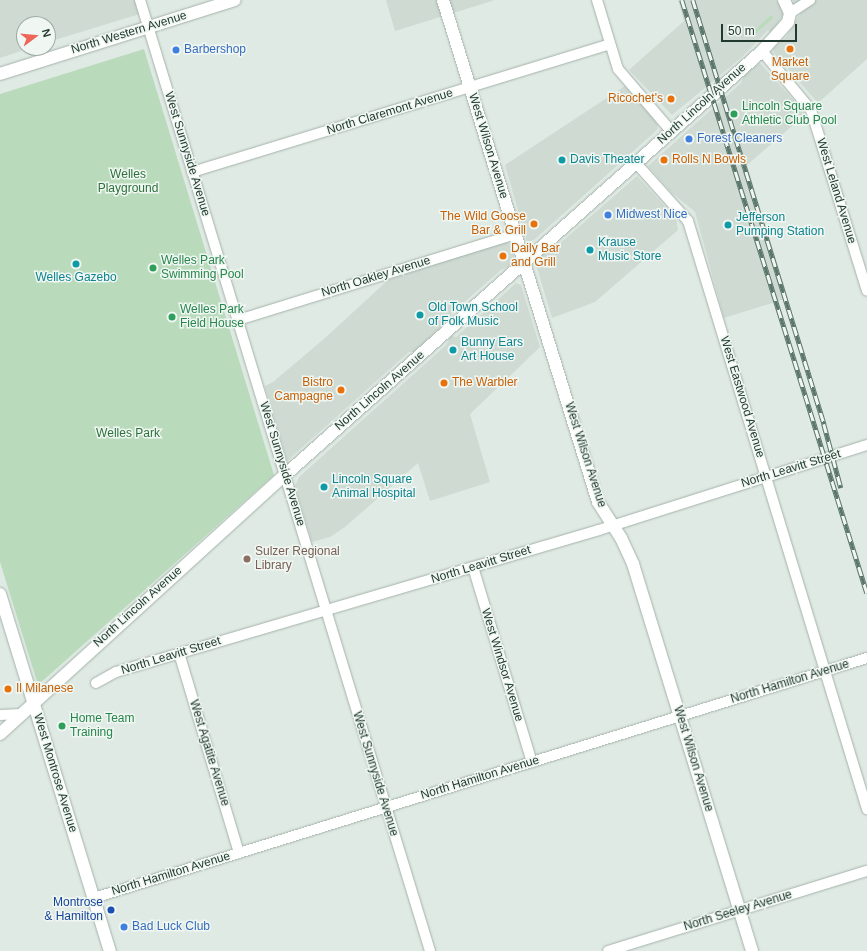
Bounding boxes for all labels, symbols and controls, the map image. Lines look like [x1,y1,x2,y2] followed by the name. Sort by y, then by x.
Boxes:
[69,8,189,58] street label: North Western Avenue
[16,16,56,56] north arrow
[723,16,799,42] scale bar
[728,24,755,38] text: 50 m
[40,27,53,38] text: N
[184,43,246,57] place label: Barbershop
[785,44,795,54] marker: Market Square
[171,45,181,55] marker: Barbershop
[771,56,809,84] place label: Market Square
[655,60,749,148] street label: North Lincoln Avenue
[325,86,455,138] street label: North Claremont Avenue
[161,90,213,218] street label: West Sunnyside Avenue
[465,91,511,201] street label: West Wilson Avenue
[608,92,663,106] place label: Ricochet's
[666,94,676,104] marker: Ricochet's
[742,100,837,128] place label: Lincoln Square Athletic Club Pool
[729,109,739,119] marker: Lincoln Square Athletic Club Pool
[697,132,782,146] place label: Forest Cleaners
[684,134,694,144] marker: Forest Cleaners
[813,136,859,246] street label: West Leland Avenue
[570,153,645,167] place label: Davis Theater
[672,153,746,167] place label: Rolls N Bowls
[557,155,567,165] marker: Davis Theater
[659,155,669,165] marker: Rolls N Bowls
[98,168,158,196] park label: Welles Playground
[616,208,687,222] place label: Midwest Nice
[440,210,526,238] place label: The Wild Goose Bar & Grill
[603,210,613,220] marker: Midwest Nice
[736,211,824,239] place label: Jefferson Pumping Station
[529,219,539,229] marker: The Wild Goose Bar & Grill
[723,220,733,230] marker: Jefferson Pumping Station
[598,236,661,264] place label: Krause Music Store
[511,242,560,270] place label: Daily Bar and Grill
[585,245,595,255] marker: Krause Music Store
[498,251,508,261] marker: Daily Bar and Grill
[319,253,433,301] street label: North Oakley Avenue
[161,254,244,282] place label: Welles Park Swimming Pool
[71,259,81,269] marker: Welles Gazebo
[148,263,158,273] marker: Welles Park Swimming Pool
[35,271,117,285] place label: Welles Gazebo
[428,301,518,329] place label: Old Town School of Folk Music
[180,303,244,331] place label: Welles Park Field House
[415,310,425,320] marker: Old Town School of Folk Music
[167,312,177,322] marker: Welles Park Field House
[717,334,767,460] street label: West Eastwood Avenue
[461,336,523,364] place label: Bunny Ears Art House
[448,345,458,355] marker: Bunny Ears Art House
[332,348,428,434] street label: North Lincoln Avenue
[274,376,333,404] place label: Bistro Campagne
[452,376,518,390] place label: The Warbler
[439,378,449,388] marker: The Warbler
[336,385,346,395] marker: Bistro Campagne
[256,400,308,528] street label: West Sunnyside Avenue
[561,400,609,510] street label: West Wilson Avenue
[96,427,160,441] park label: Welles Park
[739,447,843,491] street label: North Leavitt Street
[332,473,415,501] place label: Lincoln Square Animal Hospital
[319,482,329,492] marker: Lincoln Square Animal Hospital
[429,543,533,587] street label: North Leavitt Street
[255,545,340,573] place label: Sulzer Regional Library
[242,554,252,564] marker: Sulzer Regional Library
[91,563,185,651] street label: North Lincoln Avenue
[478,606,526,724] street label: West Windsor Avenue
[119,634,223,678] street label: North Leavitt Street
[729,657,851,707] street label: North Hamilton Avenue
[16,682,73,696] place label: Il Milanese
[3,684,13,694] marker: Il Milanese
[186,698,232,808] street label: West Agatite Avenue
[670,704,716,814] street label: West Wilson Avenue
[349,710,401,838] street label: West Sunnyside Avenue
[30,711,80,835] street label: West Montrose Avenue
[70,712,135,740] place label: Home Team Training
[57,721,67,731] marker: Home Team Training
[419,753,541,803] street label: North Hamilton Avenue
[110,849,232,899] street label: North Hamilton Avenue
[682,888,794,934] street label: North Seeley Avenue
[44,896,103,924] place label: Montrose & Hamilton
[106,905,116,915] marker: Montrose & Hamilton
[132,920,210,934] place label: Bad Luck Club
[119,922,129,932] marker: Bad Luck Club

